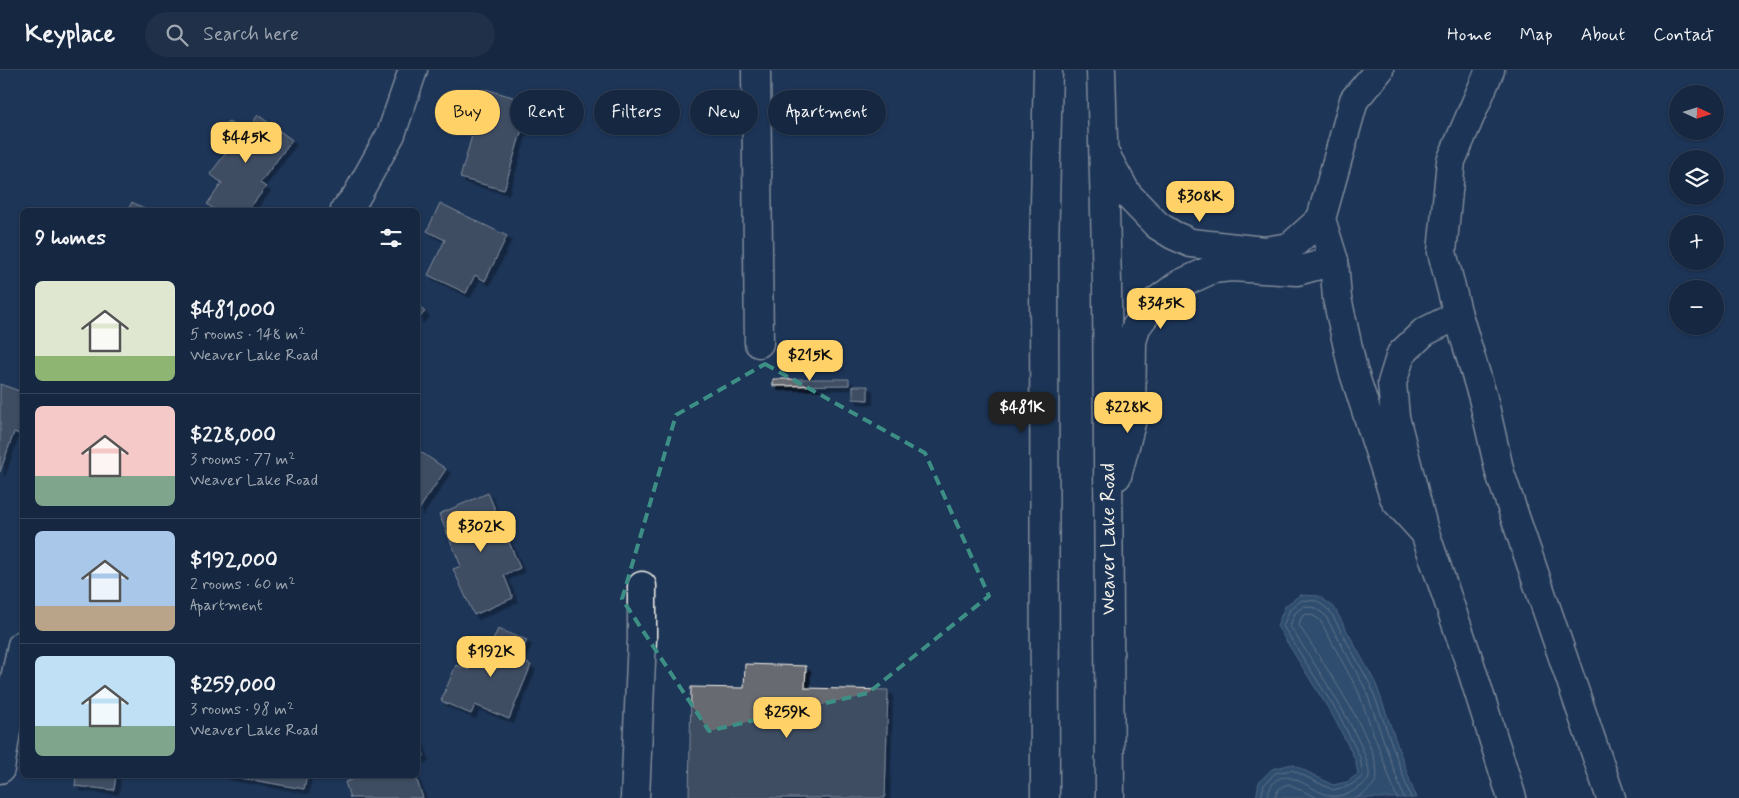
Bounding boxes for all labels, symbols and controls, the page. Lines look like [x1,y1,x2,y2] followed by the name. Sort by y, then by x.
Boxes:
[145,12,495,57] search box
[25,19,115,50] text: Keyplace
[163,21,191,49] icon: search
[203,22,299,47] text: Search here
[1447,23,1492,47] text: Home
[1520,23,1553,47] text: Map
[1581,23,1625,47] text: About
[1653,23,1714,47] text: Contact
[1669,85,1724,140] north arrow
[1669,85,1724,335] map controls
[435,90,500,135] chip: Buy
[510,90,584,135] chip: Rent
[594,90,680,135] chip: Filters
[690,90,758,135] chip: New
[768,90,886,135] chip: Apartment
[211,122,281,164] pin: $445K
[222,127,270,148] text: $445K
[1669,150,1724,205] button: layers
[1165,180,1235,223] pin: $308K
[1177,186,1223,207] text: $308K
[1669,215,1724,270] button: +
[35,224,106,252] text: 9 homes
[377,224,405,252] icon: filters
[1669,280,1724,335] button: −
[1126,288,1196,330] pin: $345K
[1138,293,1184,314] text: $345K
[190,296,275,324] text: $481,000
[75,301,135,361] icon: home
[190,324,305,345] text: 5 rooms · 148 m²
[775,340,845,382] pin: $215K
[190,345,318,366] text: Weaver Lake Road
[788,345,832,366] text: $215K
[987,392,1057,434] pin: $481K
[1093,392,1163,434] pin: $228K
[999,397,1045,418] text: $481K
[1105,397,1151,418] text: $228K
[190,421,276,449] text: $228,000
[75,426,135,486] icon: home
[190,449,295,470] text: 3 rooms · 77 m²
[1096,463,1121,615] street label: Weaver Lake Road
[190,470,318,491] text: Weaver Lake Road
[446,510,516,553] pin: $302K
[458,516,504,537] text: $302K
[190,546,278,574] text: $192,000
[75,551,135,611] icon: home
[190,574,295,595] text: 2 rooms · 60 m²
[190,595,263,616] text: Apartment
[456,636,526,678] pin: $192K
[468,641,514,662] text: $192K
[190,671,276,699] text: $259,000
[75,676,135,736] icon: home
[752,696,822,739] pin: $259K
[190,699,294,720] text: 3 rooms · 98 m²
[764,702,810,723] text: $259K
[190,720,318,741] text: Weaver Lake Road

